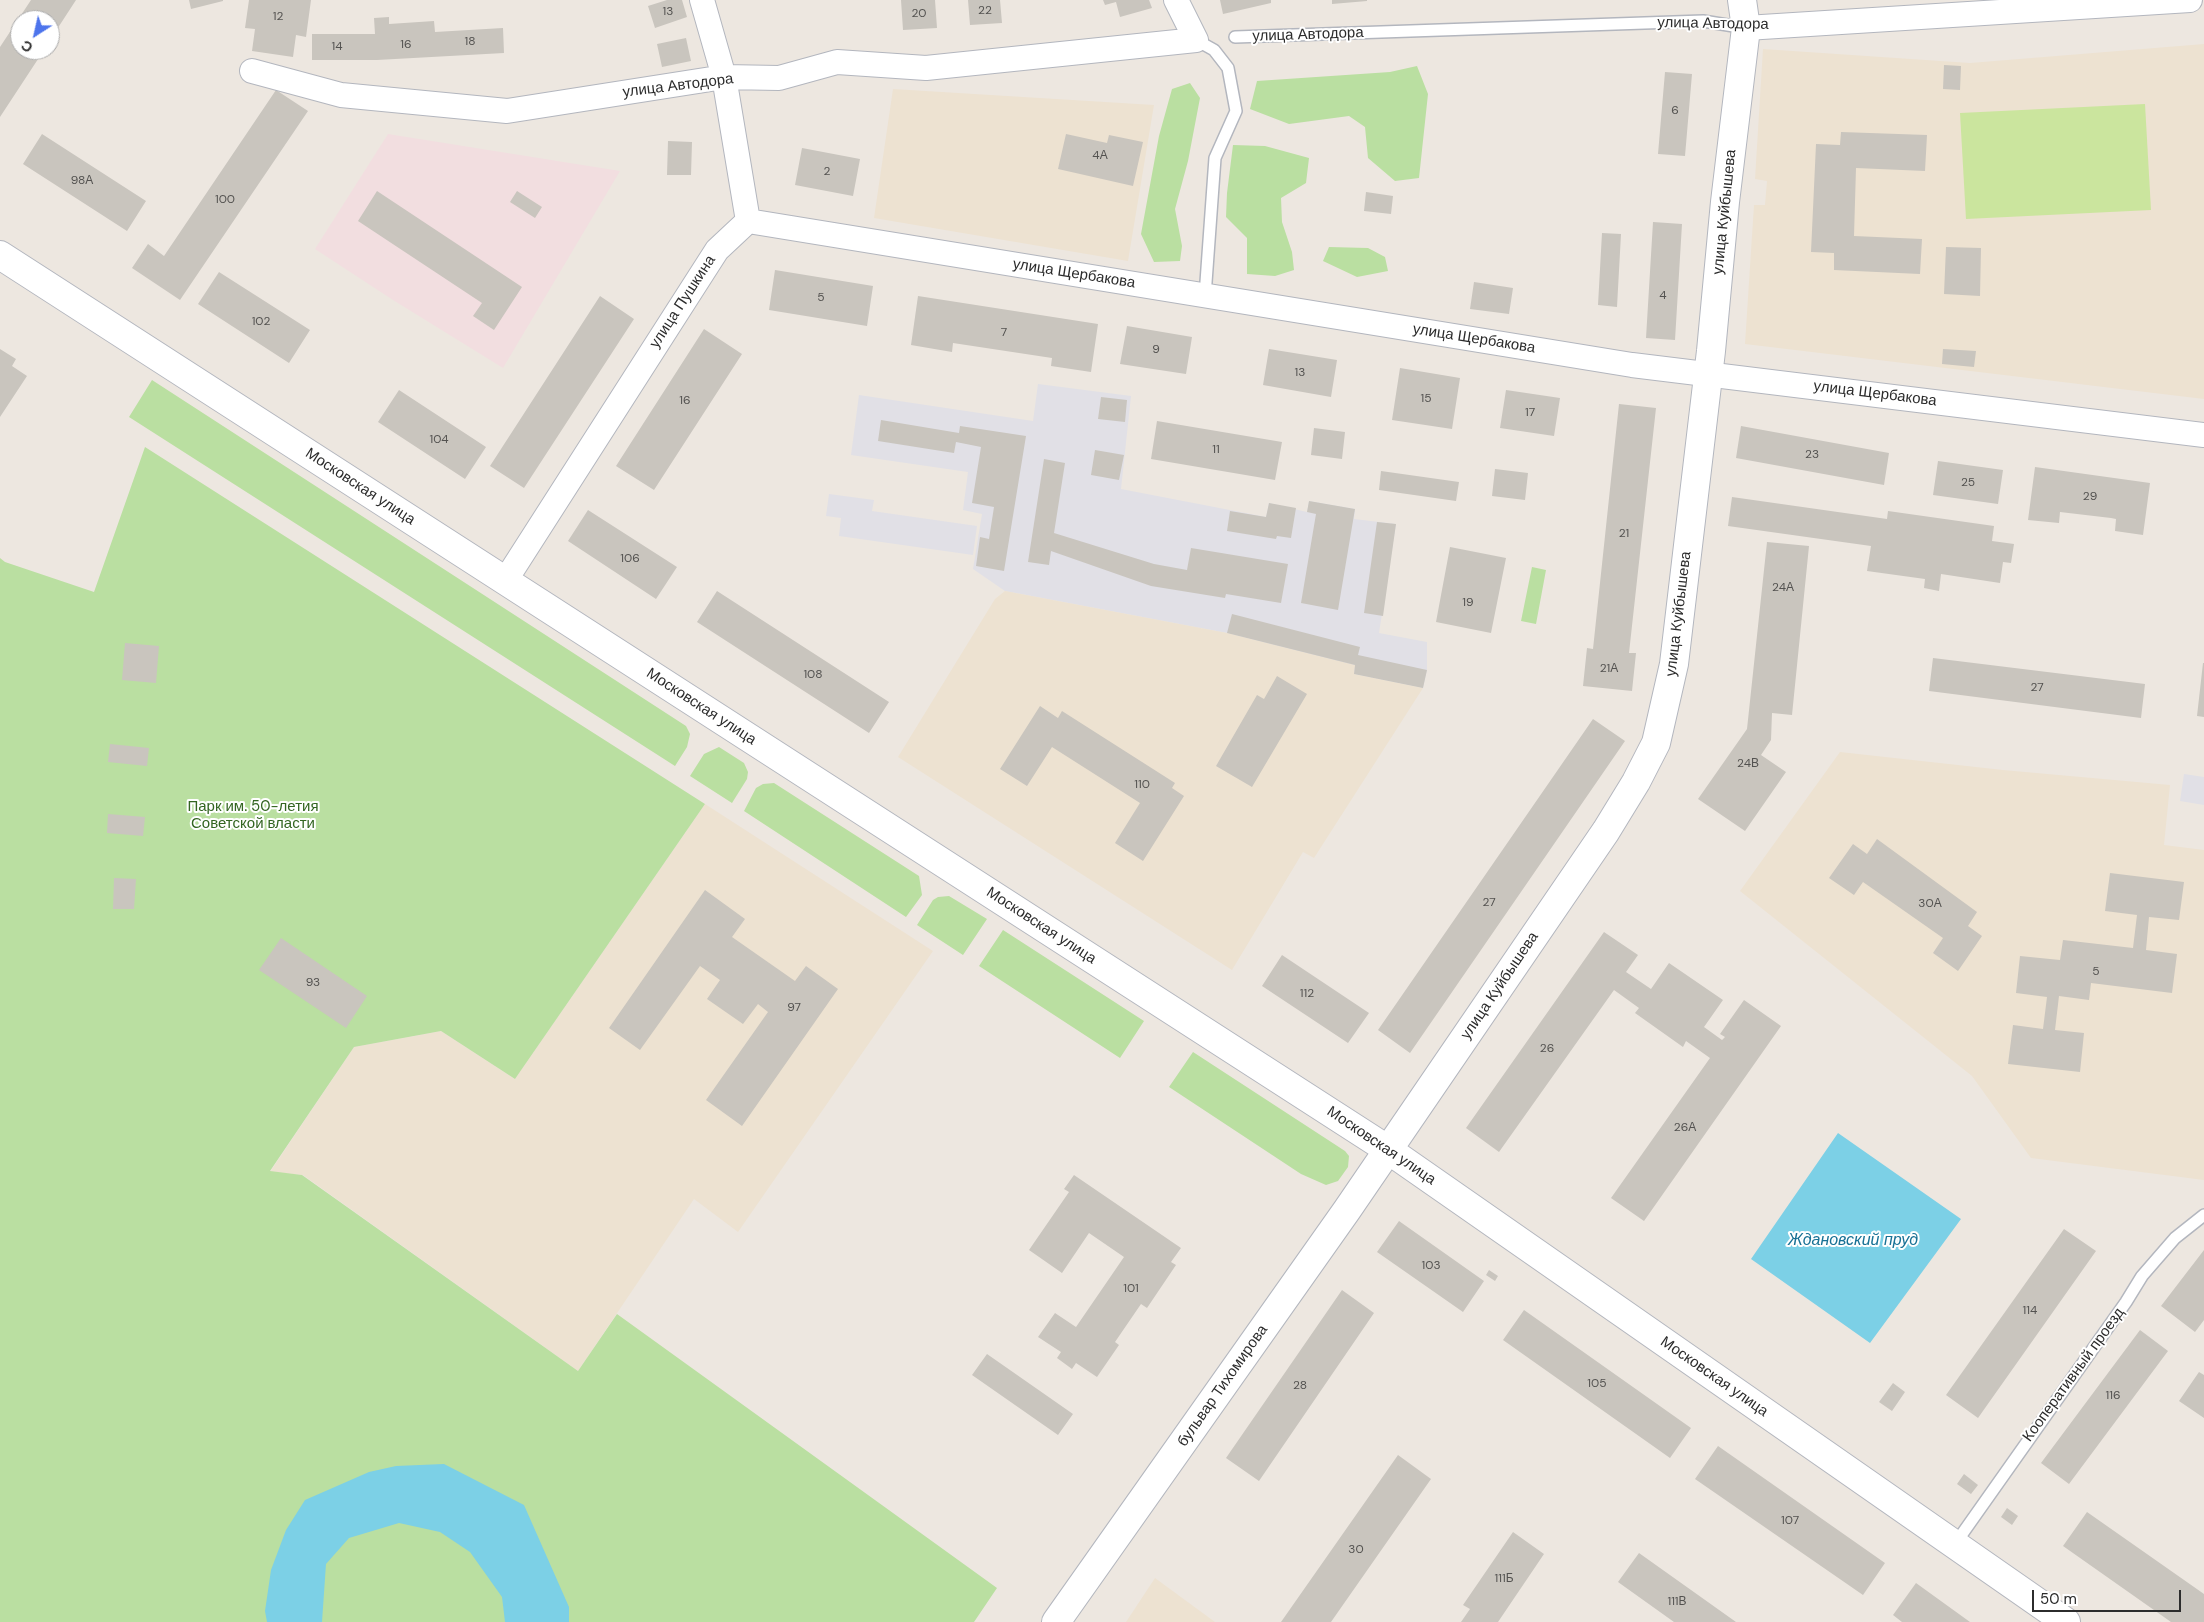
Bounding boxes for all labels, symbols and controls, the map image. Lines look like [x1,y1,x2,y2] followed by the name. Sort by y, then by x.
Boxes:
[978,4,992,18] house number: 22
[663,5,673,19] house number: 13
[912,7,926,21] house number: 20
[10,10,60,60] north arrow
[273,10,283,24] house number: 12
[1657,14,1769,34] street label: улица Автодора
[1252,24,1364,46] street label: улица Автодора
[464,35,476,49] house number: 18
[18,36,36,57] text: С
[400,38,412,52] house number: 16
[331,40,343,54] house number: 14
[622,70,734,102] street label: улица Автодора
[1671,104,1679,118] house number: 6
[1092,149,1108,163] house number: 4А
[1709,149,1741,275] street label: улица Куйбышева
[824,165,830,179] house number: 2
[71,174,93,188] house number: 98А
[215,193,235,207] house number: 100
[646,252,720,352] street label: улица Пушкина
[1011,255,1137,293] street label: улица Щербакова
[1659,289,1667,303] house number: 4
[817,291,825,305] house number: 5
[252,315,270,329] house number: 102
[1411,320,1537,358] street label: улица Щербакова
[1001,326,1007,340] house number: 7
[1152,343,1160,357] house number: 9
[1295,366,1305,380] house number: 13
[1812,378,1938,410] street label: улица Щербакова
[1420,392,1432,406] house number: 15
[679,394,691,408] house number: 16
[1525,406,1535,420] house number: 17
[429,433,449,447] house number: 104
[1212,443,1220,457] house number: 11
[302,445,418,529] street label: Московская улица
[1805,448,1819,462] house number: 23
[1961,476,1975,490] house number: 25
[2083,490,2097,504] house number: 29
[1619,527,1629,541] house number: 21
[1662,551,1696,677] street label: улица Куйбышева
[620,552,640,566] house number: 106
[1772,581,1794,595] house number: 24А
[1462,596,1474,610] house number: 19
[1600,662,1618,676] house number: 21А
[643,665,759,749] street label: Московская улица
[803,668,823,682] house number: 108
[2030,681,2044,695] house number: 27
[1737,757,1759,771] house number: 24В
[1134,778,1150,792] house number: 110
[187,798,319,833] park label: Парк им. 50-летия Советской власти
[983,884,1099,968] street label: Московская улица
[1482,896,1496,910] house number: 27
[1918,897,1942,911] house number: 30А
[1457,929,1543,1043] street label: улица Куйбышева
[2092,965,2100,979] house number: 5
[306,976,320,990] house number: 93
[1300,987,1314,1001] house number: 112
[787,1001,801,1015] house number: 97
[1540,1042,1554,1056] house number: 26
[1323,1103,1439,1189] street label: Московская улица
[1674,1121,1696,1135] house number: 26А
[1788,1231,1918,1251] water label: Ждановский пруд
[1421,1259,1441,1273] house number: 103
[1123,1282,1139,1296] house number: 101
[2023,1304,2037,1318] house number: 114
[2019,1305,2129,1445] street label: Кооперативный проезд
[1174,1322,1272,1450] street label: бульвар Тихомирова
[1657,1333,1771,1421] street label: Московская улица
[1587,1377,1607,1391] house number: 105
[1293,1379,1307,1393] house number: 28
[2105,1389,2121,1403] house number: 116
[1781,1514,1799,1528] house number: 107
[1348,1543,1364,1557] house number: 30
[1494,1572,1514,1586] house number: 111Б
[2034,1580,2183,1612] scale bar
[2040,1589,2077,1609] text: 50 m
[1667,1595,1687,1609] house number: 111В

